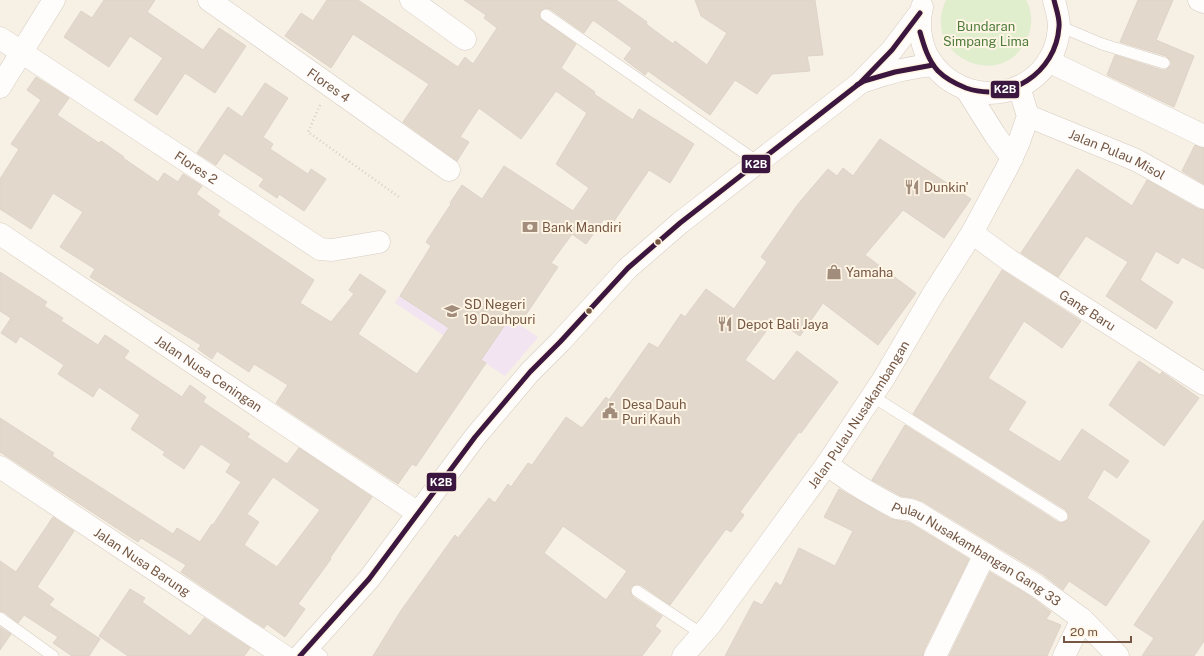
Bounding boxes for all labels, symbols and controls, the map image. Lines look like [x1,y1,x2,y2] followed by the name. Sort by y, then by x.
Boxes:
[943,19,1029,49] park label: Bundaran Simpang Lima
[305,65,353,105] street label: Flores 4
[990,80,1020,99] line badge: K2B
[994,83,1017,95] text: K2B
[1067,126,1168,182] street label: Jalan Pulau Misol
[172,148,221,187] street label: Flores 2
[741,154,771,174] line badge: K2B
[745,158,768,170] text: K2B
[903,178,921,196] restaurant icon: Dunkin'
[924,180,969,195] place label: Dunkin'
[521,218,539,236] bank icon: Bank Mandiri
[542,220,621,235] place label: Bank Mandiri
[653,237,663,247] unlabelled marker
[825,263,843,281] shop icon: Yamaha
[846,265,893,280] place label: Yamaha
[1057,286,1119,334] street label: Gang Baru
[464,297,536,327] place label: SD Negeri 19 Dauhpuri
[443,302,461,320] school or university icon: SD Negeri 19 Dauhpuri
[584,306,594,316] unlabelled marker
[716,315,734,333] restaurant icon: Depot Bali Jaya
[737,317,829,332] place label: Depot Bali Jaya
[152,332,265,414] street label: Jalan Nusa Ceningan
[805,338,912,491] street label: Jalan Pulau Nusakambangan
[622,397,687,427] place label: Desa Dauh Puri Kauh
[601,402,619,420] public building icon: Desa Dauh Puri Kauh
[426,472,457,492] line badge: K2B
[430,476,453,488] text: K2B
[889,499,1064,609] street label: Pulau Nusakambangan Gang 33
[91,524,193,599] street label: Jalan Nusa Barung
[1064,618,1131,644] scale bar
[1070,625,1098,639] text: 20 m

